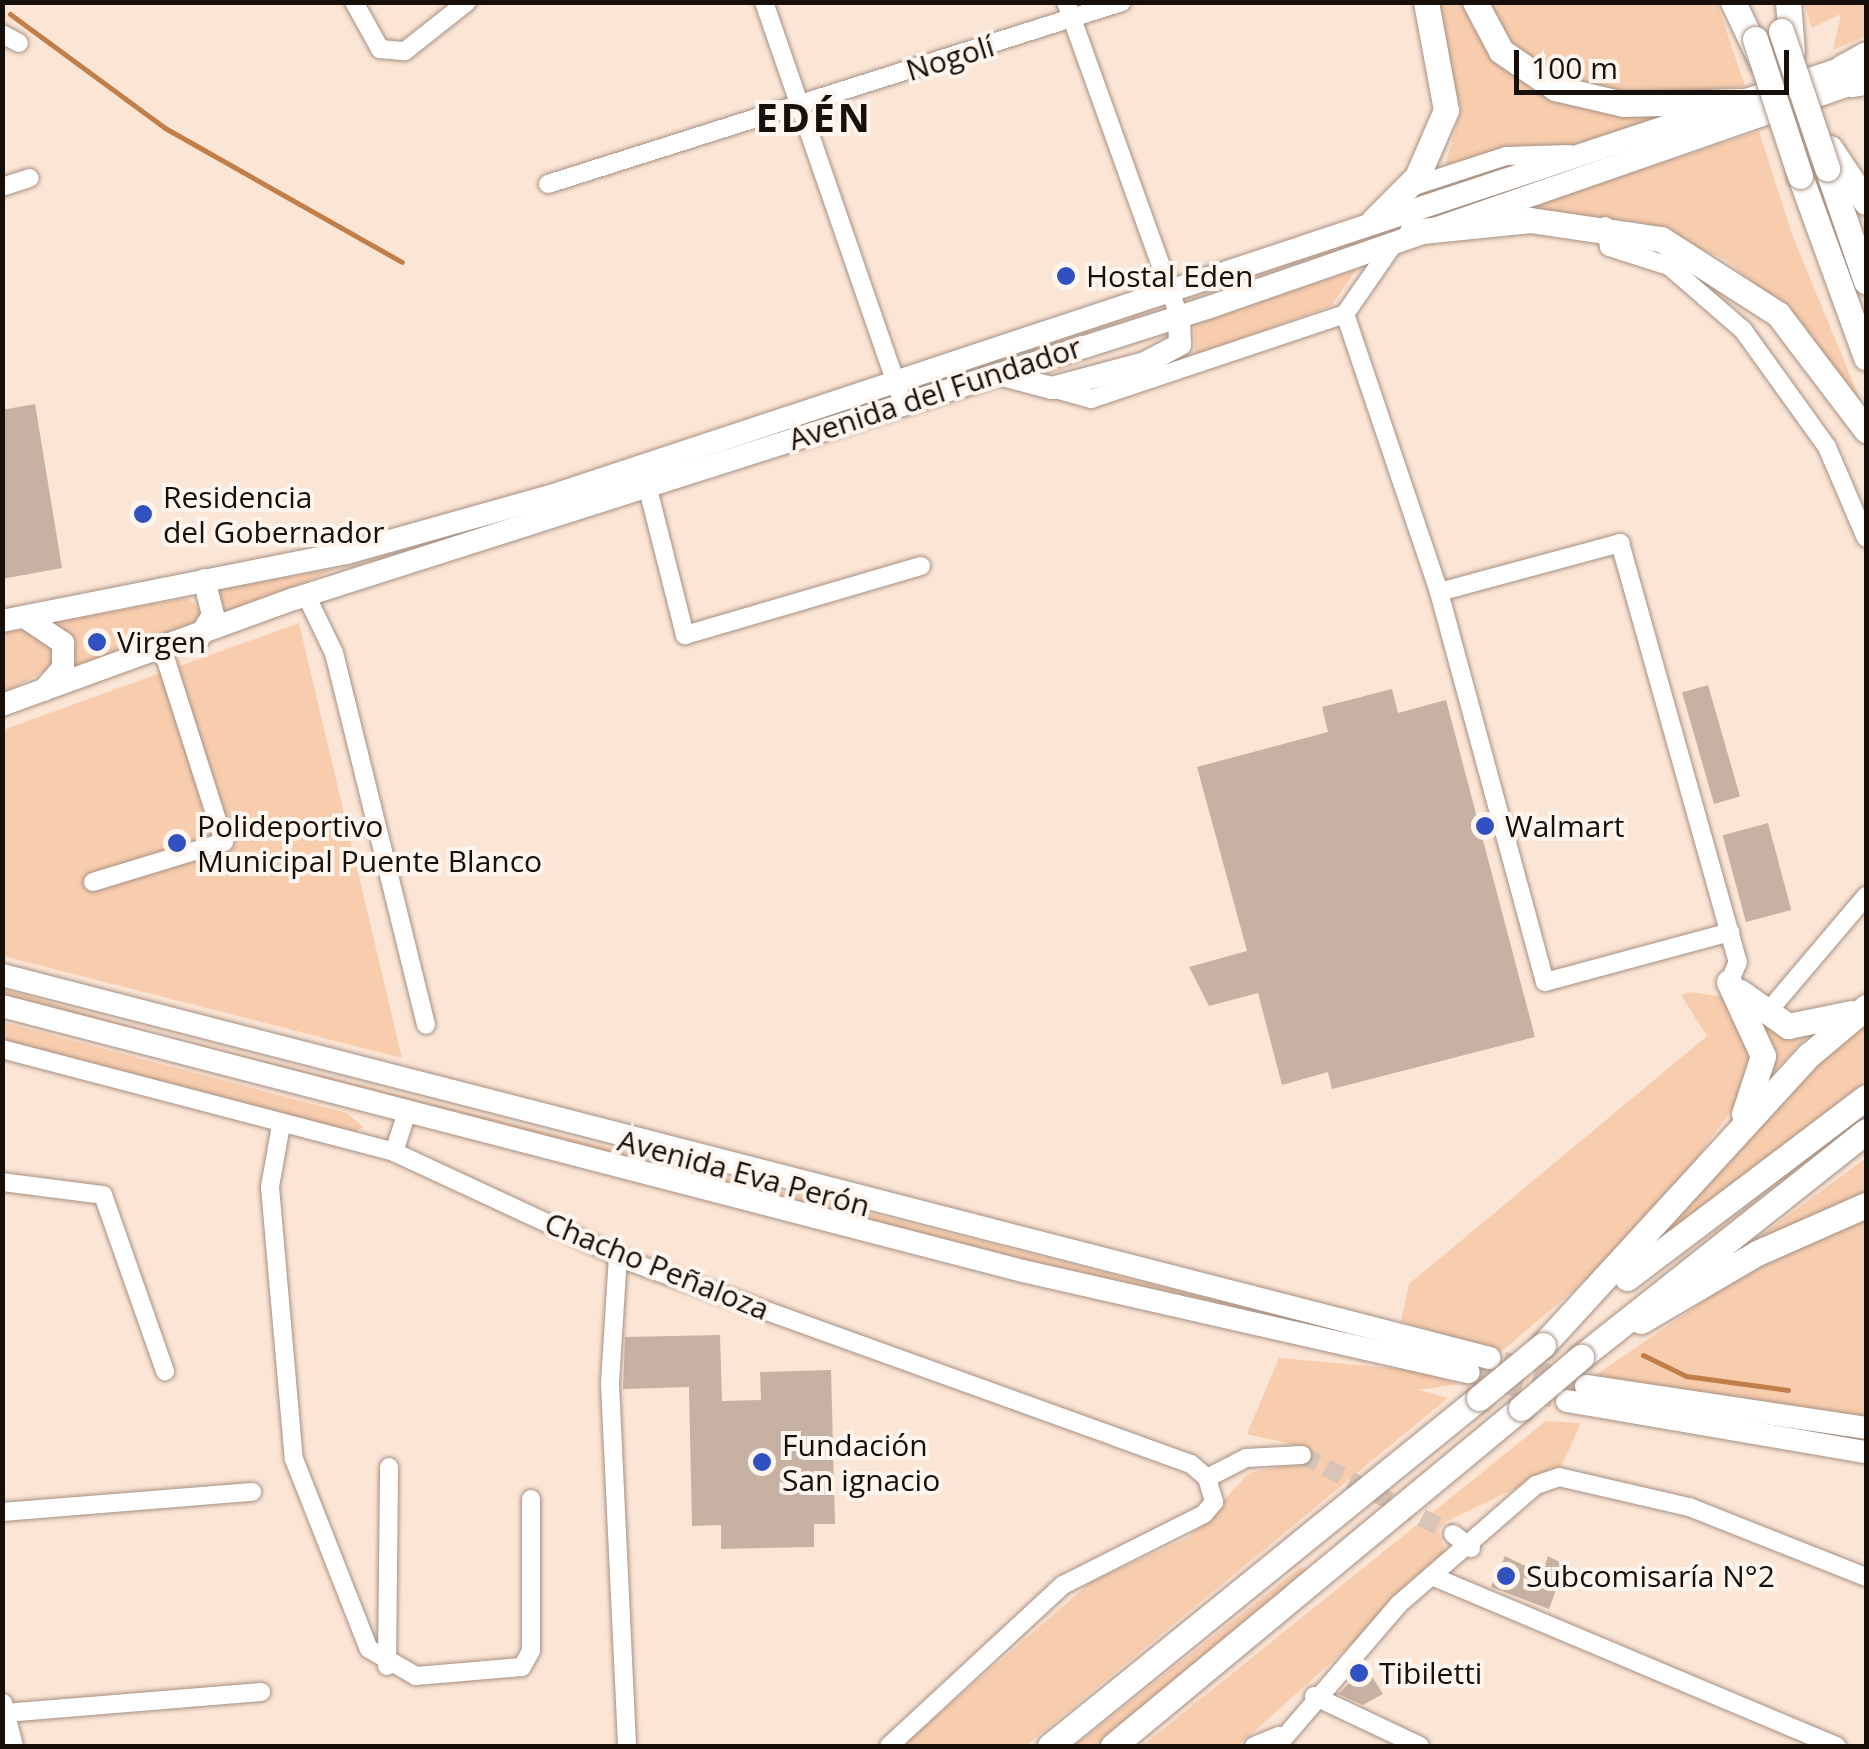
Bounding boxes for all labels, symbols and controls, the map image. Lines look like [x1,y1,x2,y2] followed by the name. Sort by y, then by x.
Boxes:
[902,28,998,88] street label: Nogolí
[1519,30,1794,92] scale bar
[1531,47,1618,88] text: 100 m
[756,93,872,141] district label: EDÉN
[1086,258,1253,294] place label: Hostal Eden
[1055,265,1077,287] marker: Hostal Eden
[784,329,1086,457] street label: Avenida del Fundador
[163,479,385,550] place label: Residencia del Gobernador
[132,503,154,525] marker: Residencia del Gobernador
[117,624,206,660] place label: Virgen
[86,631,108,653] marker: Virgen
[197,808,542,878] place label: Polideportivo Municipal Puente Blanco
[1505,808,1624,844] place label: Walmart
[1474,815,1496,837] marker: Walmart
[166,832,188,854] marker: Polideportivo Municipal Puente Blanco
[614,1122,874,1224] street label: Avenida Eva Perón
[540,1205,774,1327] street label: Chacho Peñaloza
[782,1427,940,1498] place label: Fundación San ignacio
[751,1451,773,1473] marker: Fundación San ignacio
[1526,1558,1775,1594] place label: Subcomisaría N°2
[1495,1565,1517,1587] marker: Subcomisaría N°2
[1379,1655,1482,1691] place label: Tibiletti
[1348,1662,1370,1684] marker: Tibiletti

